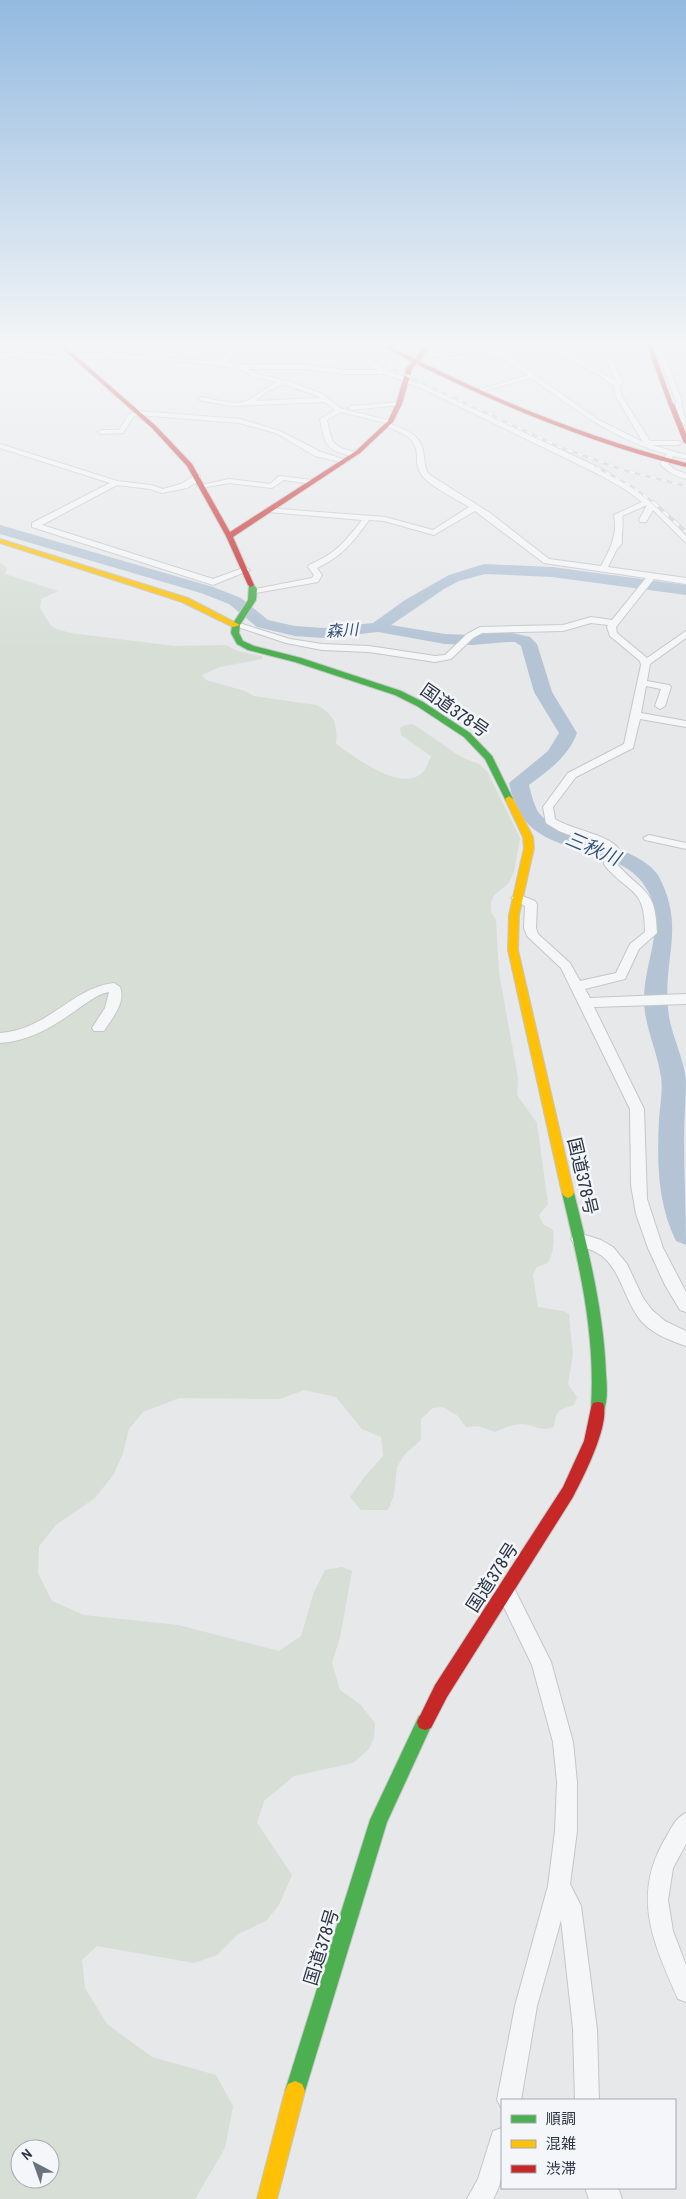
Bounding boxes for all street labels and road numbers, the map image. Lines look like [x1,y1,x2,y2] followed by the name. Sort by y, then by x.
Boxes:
[416,677,494,743] street label: 国道378号
[562,1135,604,1217] street label: 国道378号
[460,1537,524,1617] street label: 国道378号
[298,1906,344,1988] street label: 国道378号

